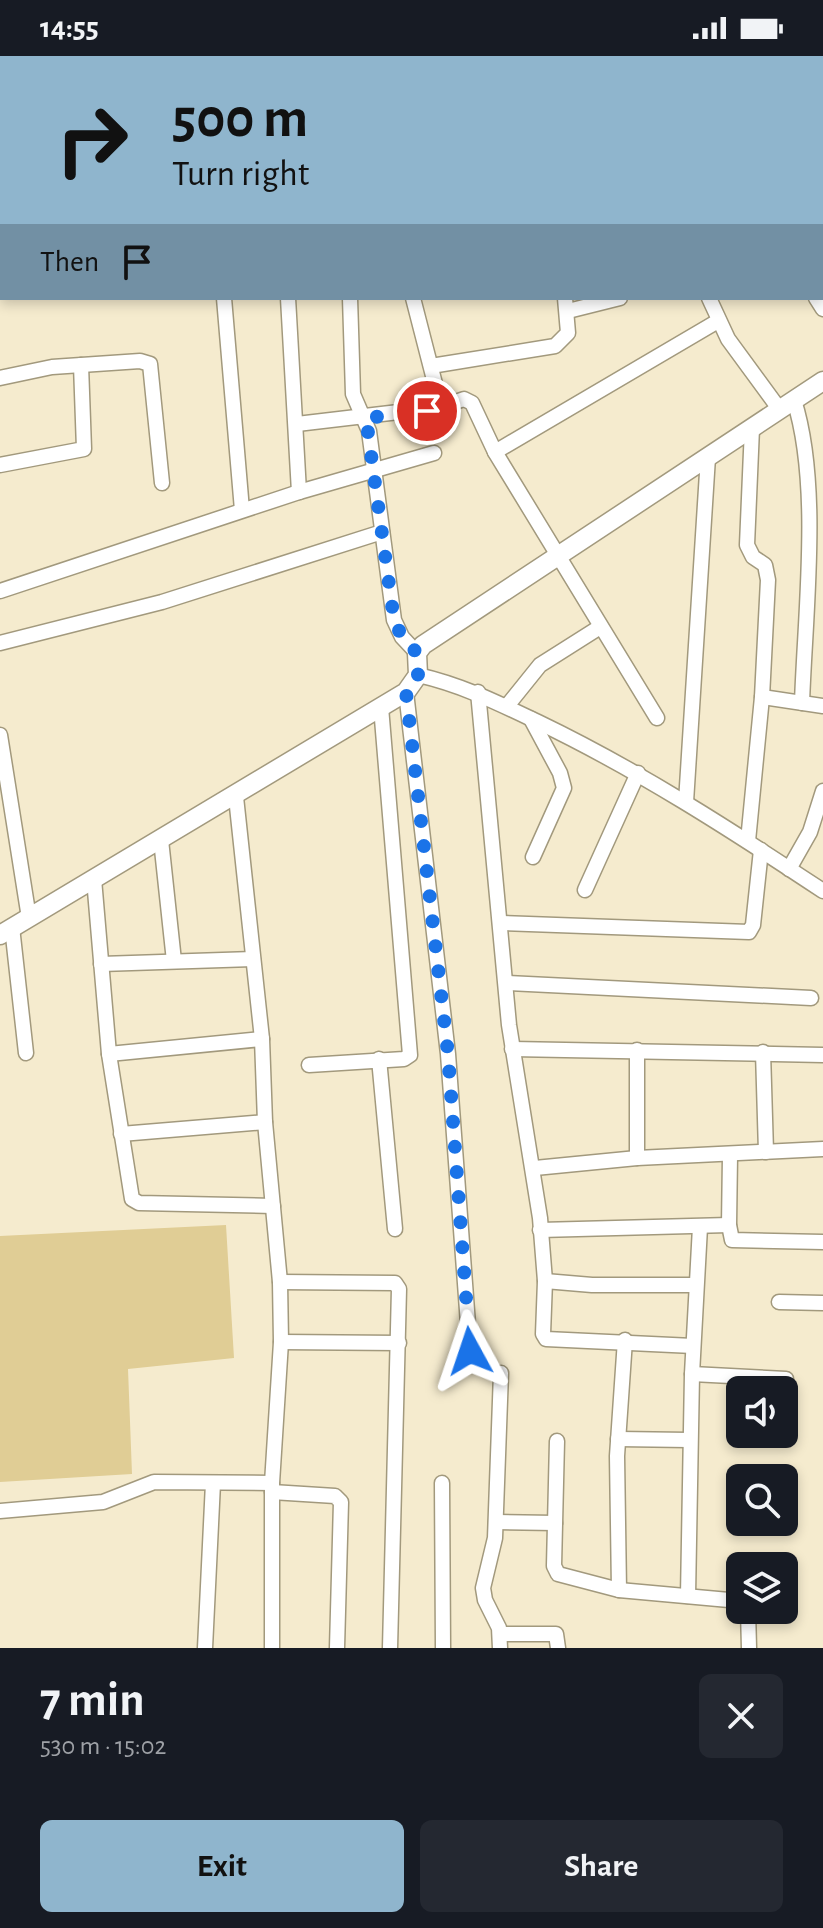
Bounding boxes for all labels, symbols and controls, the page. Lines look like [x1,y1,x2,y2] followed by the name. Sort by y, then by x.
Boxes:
[40,13,99,43] text: 14:55
[40,88,144,192] icon: right
[172,91,308,147] text: 500 m
[172,156,309,192] text: Turn right
[115,240,159,284] icon: arrive
[40,247,99,277] text: Then
[393,377,461,445] pin
[405,389,449,433] icon: arrive
[428,1309,512,1393] position arrow
[726,1376,798,1624] map controls
[726,1376,798,1448] button: sound
[726,1464,798,1536] button: search
[726,1552,798,1624] button: layers
[699,1674,783,1758] button: close
[40,1677,145,1725] text: 7 min
[40,1733,166,1759] text: 530 m · 15:02
[40,1820,404,1912] button: Exit
[420,1820,783,1912] button: Share

